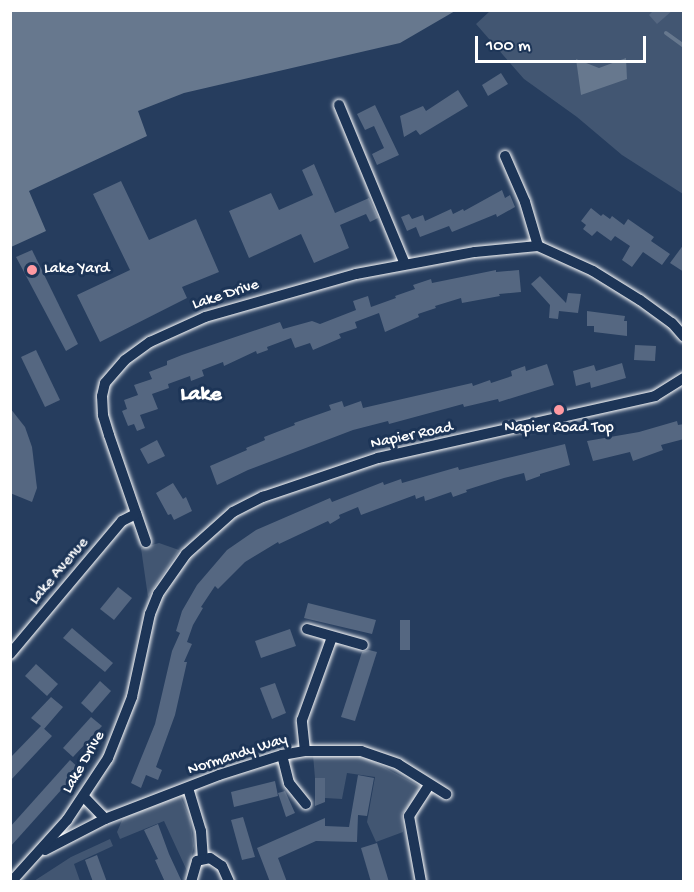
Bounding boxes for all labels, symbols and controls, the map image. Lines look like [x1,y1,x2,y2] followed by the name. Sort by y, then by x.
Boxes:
[478,24,649,62] scale bar
[486,36,531,57] text: 100 m
[44,260,109,280] place label: Lake Yard
[25,263,39,277] marker: Lake Yard
[190,276,262,316] street label: Lake Drive
[180,383,222,409] district label: Lake
[552,403,566,417] marker: Napier Road Top
[369,419,455,455] street label: Napier Road
[504,419,614,439] place label: Napier Road Top
[26,534,94,610] street label: Lake Avenue
[59,728,111,798] street label: Lake Drive
[186,731,290,781] street label: Normandy Way

